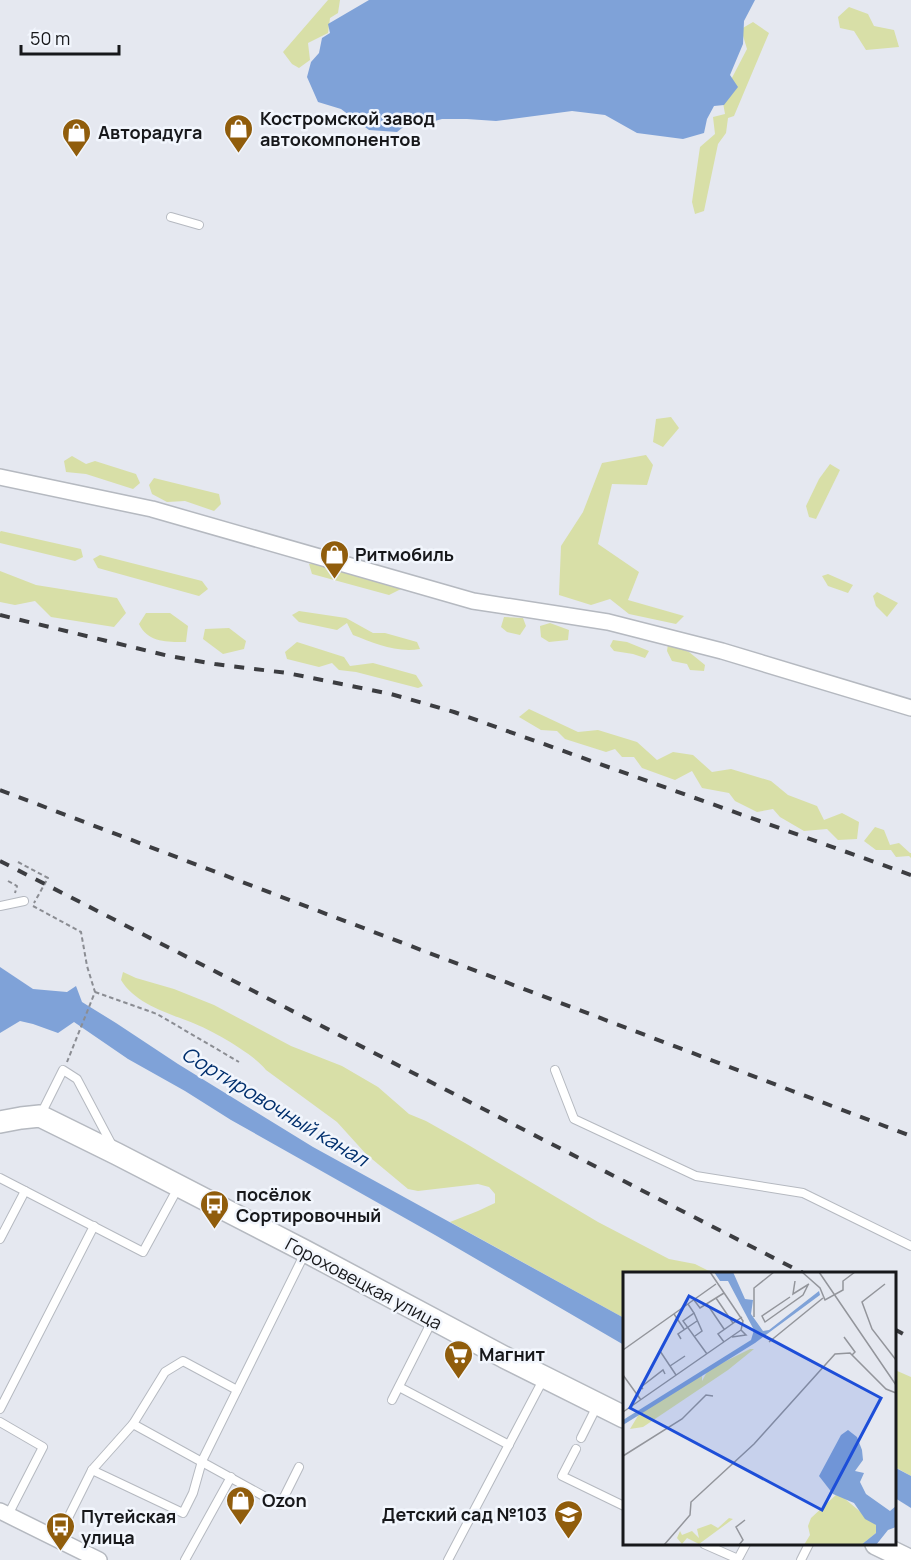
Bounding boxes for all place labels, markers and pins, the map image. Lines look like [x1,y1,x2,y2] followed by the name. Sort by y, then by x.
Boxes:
[260,106,435,151] place label: Костромской завод автокомпонентов
[223,112,255,154] shop icon: Костромской завод автокомпонентов
[61,116,93,158] shop icon: Авторадуга
[98,120,202,144] place label: Авторадуга
[318,538,350,580] shop icon: Ритмобиль
[355,542,454,566] place label: Ритмобиль
[236,1182,381,1227] place label: посёлок Сортировочный
[199,1188,231,1230] bus stop icon: посёлок Сортировочный
[442,1338,474,1380] supermarket icon: Магнит
[479,1342,546,1366] place label: Магнит
[225,1484,257,1526] shop icon: Ozon
[262,1488,307,1512] place label: Ozon
[552,1498,584,1540] school or university icon: Детский сад №103
[382,1502,547,1526] place label: Детский сад №103
[81,1504,176,1549] place label: Путейская улица
[44,1510,76,1552] bus stop icon: Путейская улица

